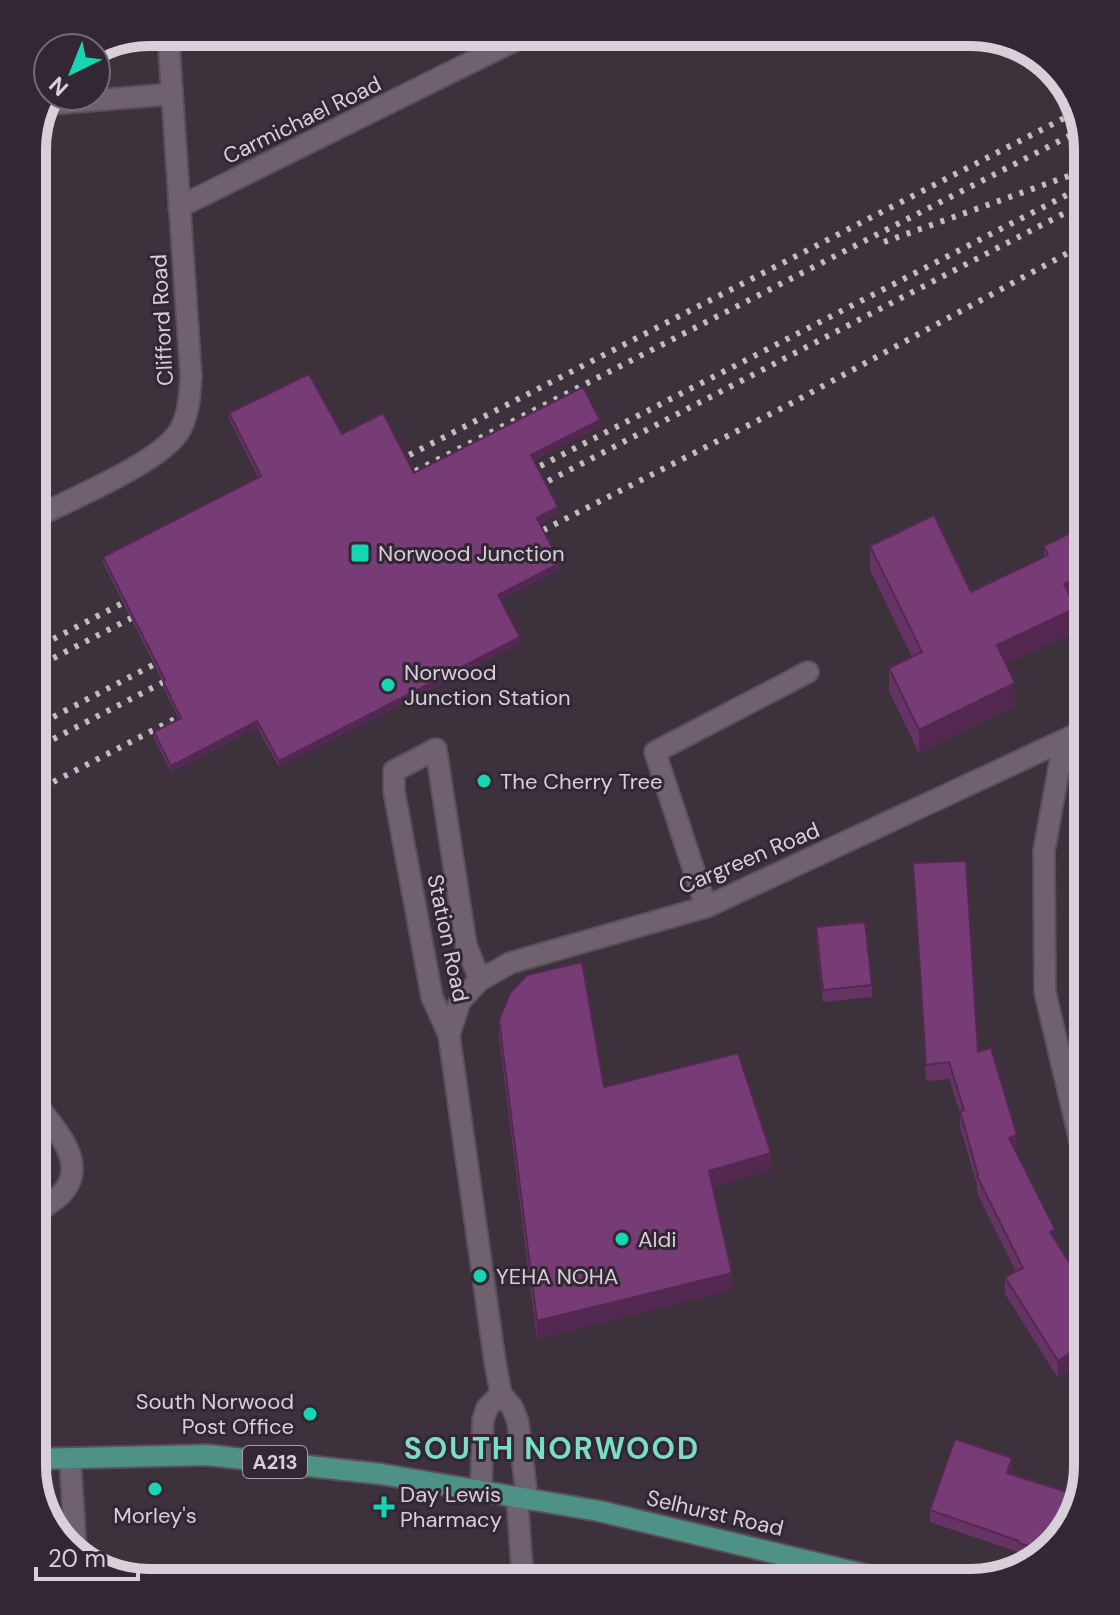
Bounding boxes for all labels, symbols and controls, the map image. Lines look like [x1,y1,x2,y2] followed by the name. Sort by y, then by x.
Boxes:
[32,32,112,112] north arrow
[218,69,386,171] street label: Carmichael Road
[43,70,74,102] text: N
[144,253,180,387] street label: Clifford Road
[378,539,565,568] place label: Norwood Junction
[349,542,371,564] marker: Norwood Junction
[404,658,571,712] place label: Norwood Junction Station
[379,676,397,694] marker: Norwood Junction Station
[500,767,662,796] place label: The Cherry Tree
[475,772,493,790] marker: The Cherry Tree
[674,815,824,901] street label: Cargreen Road
[420,872,476,1004] street label: Station Road
[638,1225,677,1254] place label: Aldi
[613,1230,631,1248] marker: Aldi
[496,1262,618,1291] place label: YEHA NOHA
[471,1267,489,1285] marker: YEHA NOHA
[136,1387,294,1441] place label: South Norwood Post Office
[301,1405,319,1423] marker: South Norwood Post Office
[404,1429,700,1468] district label: SOUTH NORWOOD
[243,1446,307,1478] road number: A213
[146,1480,164,1498] marker: Morley's
[400,1480,502,1534] place label: Day Lewis Pharmacy
[644,1483,786,1543] street label: Selhurst Road
[375,1498,393,1516] marker: Day Lewis Pharmacy
[113,1501,197,1530] place label: Morley's
[36,1531,138,1581] scale bar
[48,1543,106,1574] text: 20 m

